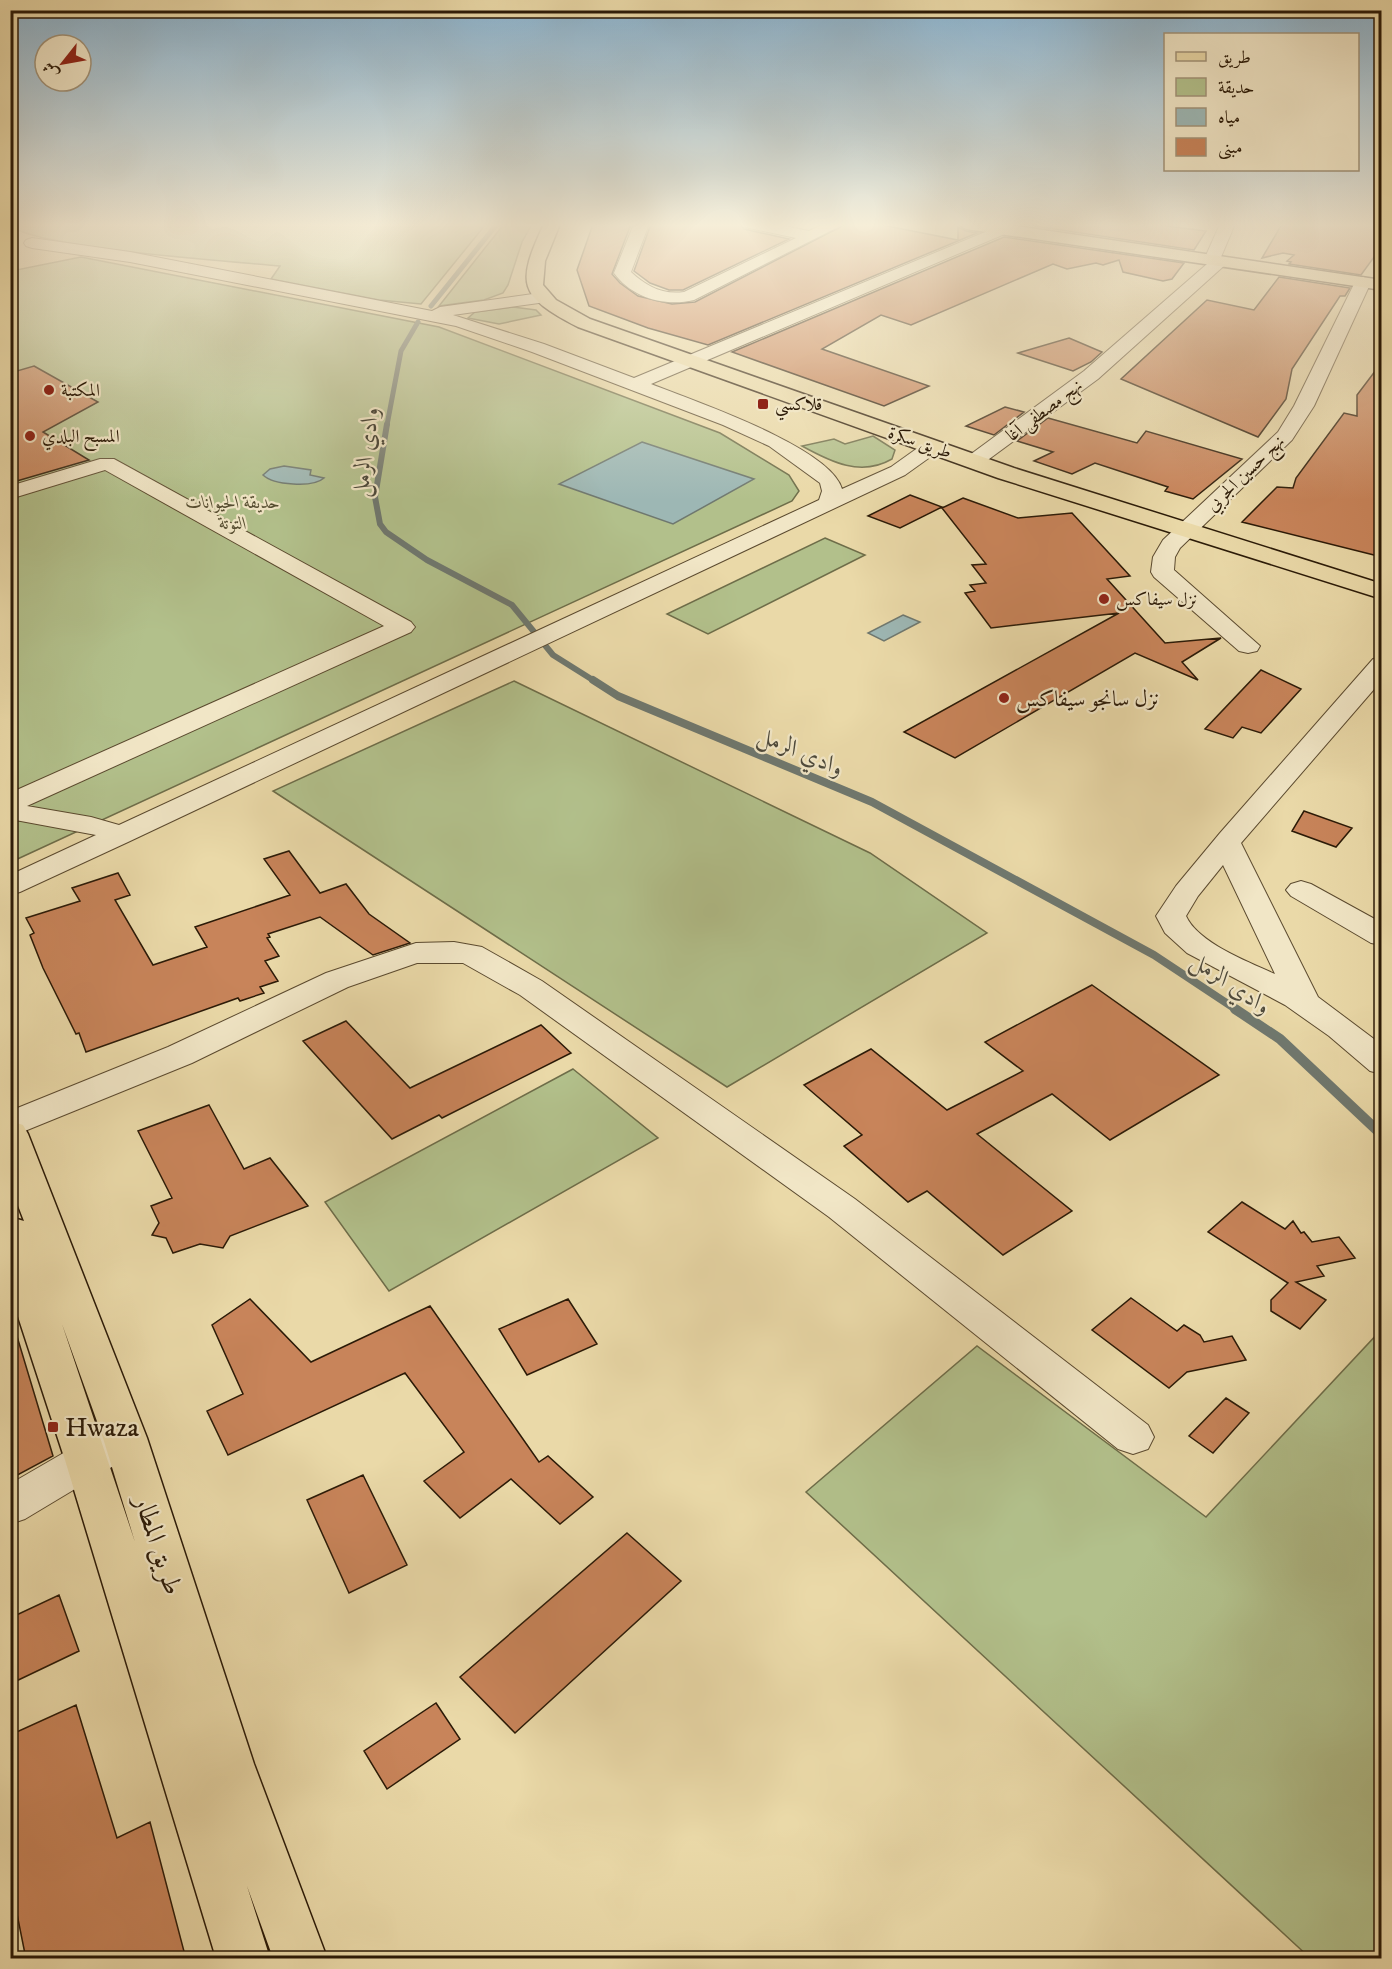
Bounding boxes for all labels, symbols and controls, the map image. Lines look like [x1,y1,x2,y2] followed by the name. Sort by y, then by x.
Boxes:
[33,33,93,93] north arrow
[1164,33,1359,171] legend
[1218,47,1251,69] text: طريق
[38,58,64,82] text: ش
[1218,77,1254,99] text: حديقة
[1218,107,1240,129] text: مياه
[1218,137,1243,160] text: مبنى
[1002,375,1090,450] street label: نهج مصطفى آغا
[61,380,100,402] place label: المكتبة
[42,383,56,397] marker: المكتبة
[775,394,822,421] place label: قلاكسي
[756,397,770,411] marker: قلاكسي
[346,405,389,500] water label: وادي الرمل
[885,422,954,464] street label: طريق سكرة
[42,426,120,452] place label: المسبح البلدي
[23,429,37,443] marker: المسبح البلدي
[1202,431,1292,519] street label: نهج حسين الجربي
[186,492,280,535] park label: حديقة الحيوانات التوتة
[1116,589,1197,611] place label: نزل سيفاكس
[1097,592,1111,606] marker: نزل سيفاكس
[1016,686,1159,714] place label: نزل سانجو سيفاكس
[997,691,1011,705] marker: نزل سانجو سيفاكس
[751,720,849,786] water label: وادي الرمل
[1182,946,1277,1024] water label: وادي الرمل
[65,1411,140,1445] place label: Hwaza
[46,1420,60,1434] marker: Hwaza
[125,1488,190,1599] street label: طريق المطار

